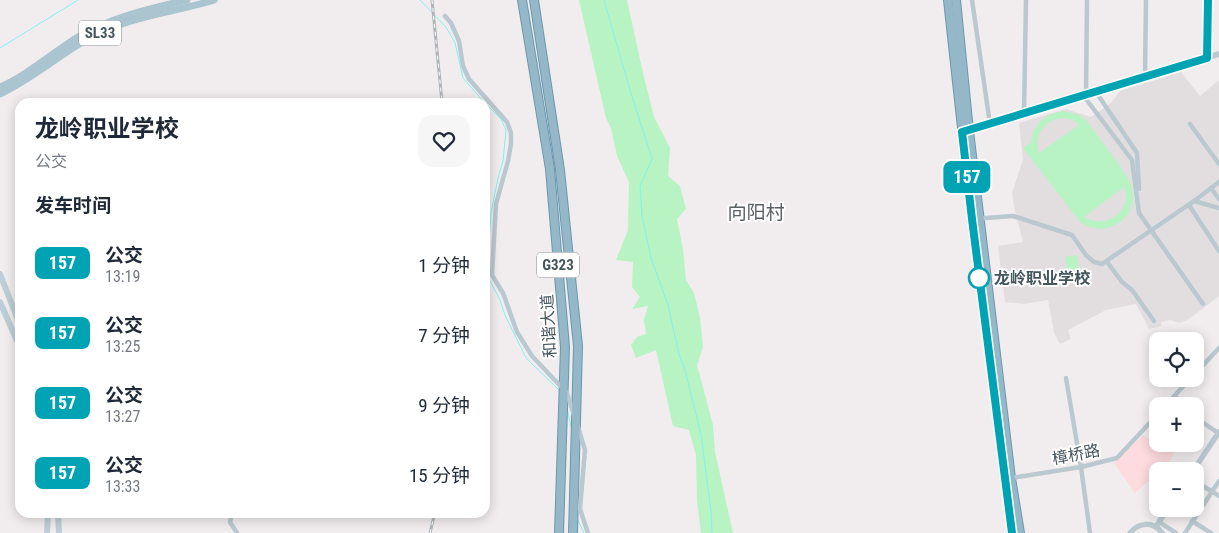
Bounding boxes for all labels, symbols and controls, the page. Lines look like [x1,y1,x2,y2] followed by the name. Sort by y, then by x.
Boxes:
[79,20,121,46] road number: SL33
[35,115,179,143] text: 龙岭职业学校
[418,115,470,167] button: heart
[35,152,67,171] text: 公交
[938,161,996,193] line badge: 157
[953,166,981,187] text: 157
[35,194,111,217] text: 发车时间
[727,201,785,224] district label: 向阳村
[105,244,143,267] text: 公交
[49,252,76,273] text: 157
[537,252,579,278] road number: G323
[418,254,470,277] text: 1 分钟
[105,267,140,286] text: 13:19
[968,267,990,289] marker: 龙岭职业学校
[994,269,1091,288] place label: 龙岭职业学校
[537,294,560,358] street label: 和谐大道
[105,314,143,337] text: 公交
[49,322,76,343] text: 157
[418,324,470,347] text: 7 分钟
[1149,332,1204,517] map controls
[1149,332,1204,387] button: locate
[105,337,140,356] text: 13:25
[105,384,143,407] text: 公交
[49,392,76,413] text: 157
[418,394,470,417] text: 9 分钟
[1149,397,1204,452] button: +
[105,407,140,426] text: 13:27
[1051,441,1101,468] street label: 樟桥路
[105,454,143,477] text: 公交
[49,462,76,483] text: 157
[1149,462,1204,517] button: −
[409,464,470,487] text: 15 分钟
[105,477,140,496] text: 13:33

